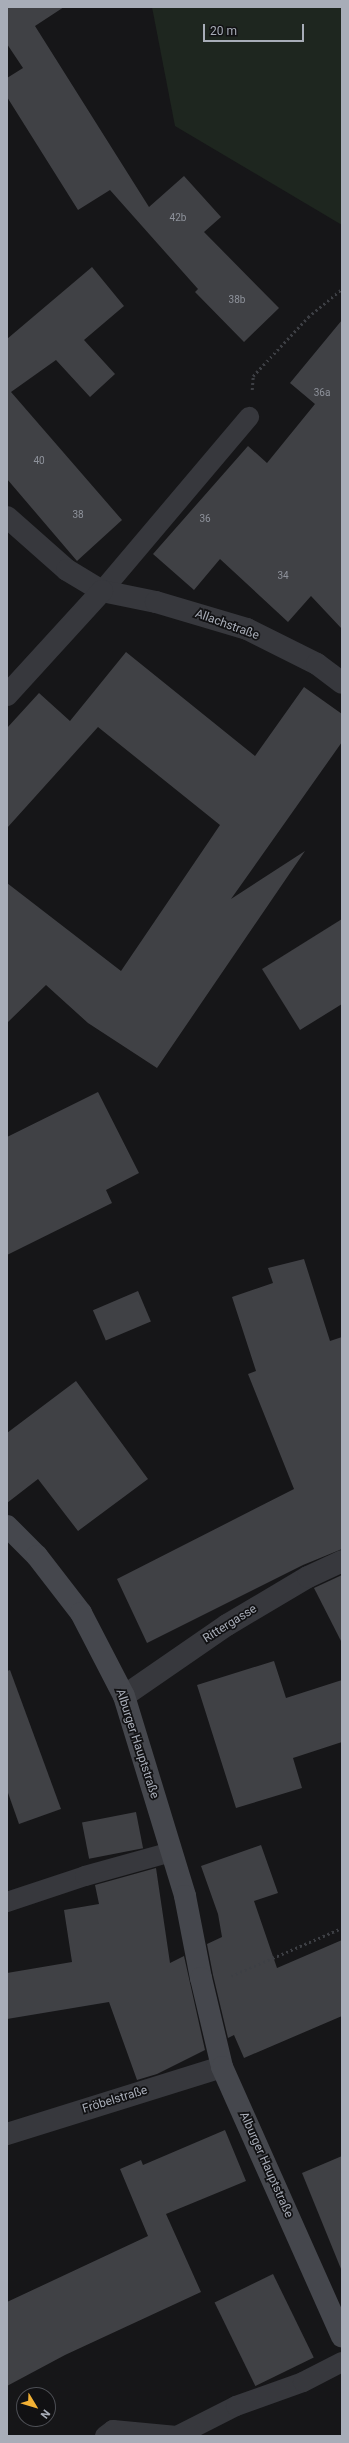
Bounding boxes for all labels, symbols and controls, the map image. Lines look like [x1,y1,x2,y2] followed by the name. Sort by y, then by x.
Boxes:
[205,16,306,42] scale bar
[210,24,237,38] text: 20 m
[170,212,186,224] house number: 42b
[229,294,245,306] house number: 38b
[314,387,330,399] house number: 36a
[33,455,45,467] house number: 40
[72,509,84,521] house number: 38
[199,513,211,525] house number: 36
[277,570,289,582] house number: 34
[193,607,261,643] street label: Allachstraße
[201,1602,259,1646] street label: Rittergasse
[112,1687,162,1801] street label: Alburger Hauptstraße
[81,2083,149,2117] street label: Fröbelstraße
[236,2110,296,2220] street label: Alburger Hauptstraße
[16,2387,56,2427] north arrow
[38,2407,53,2421] text: N

